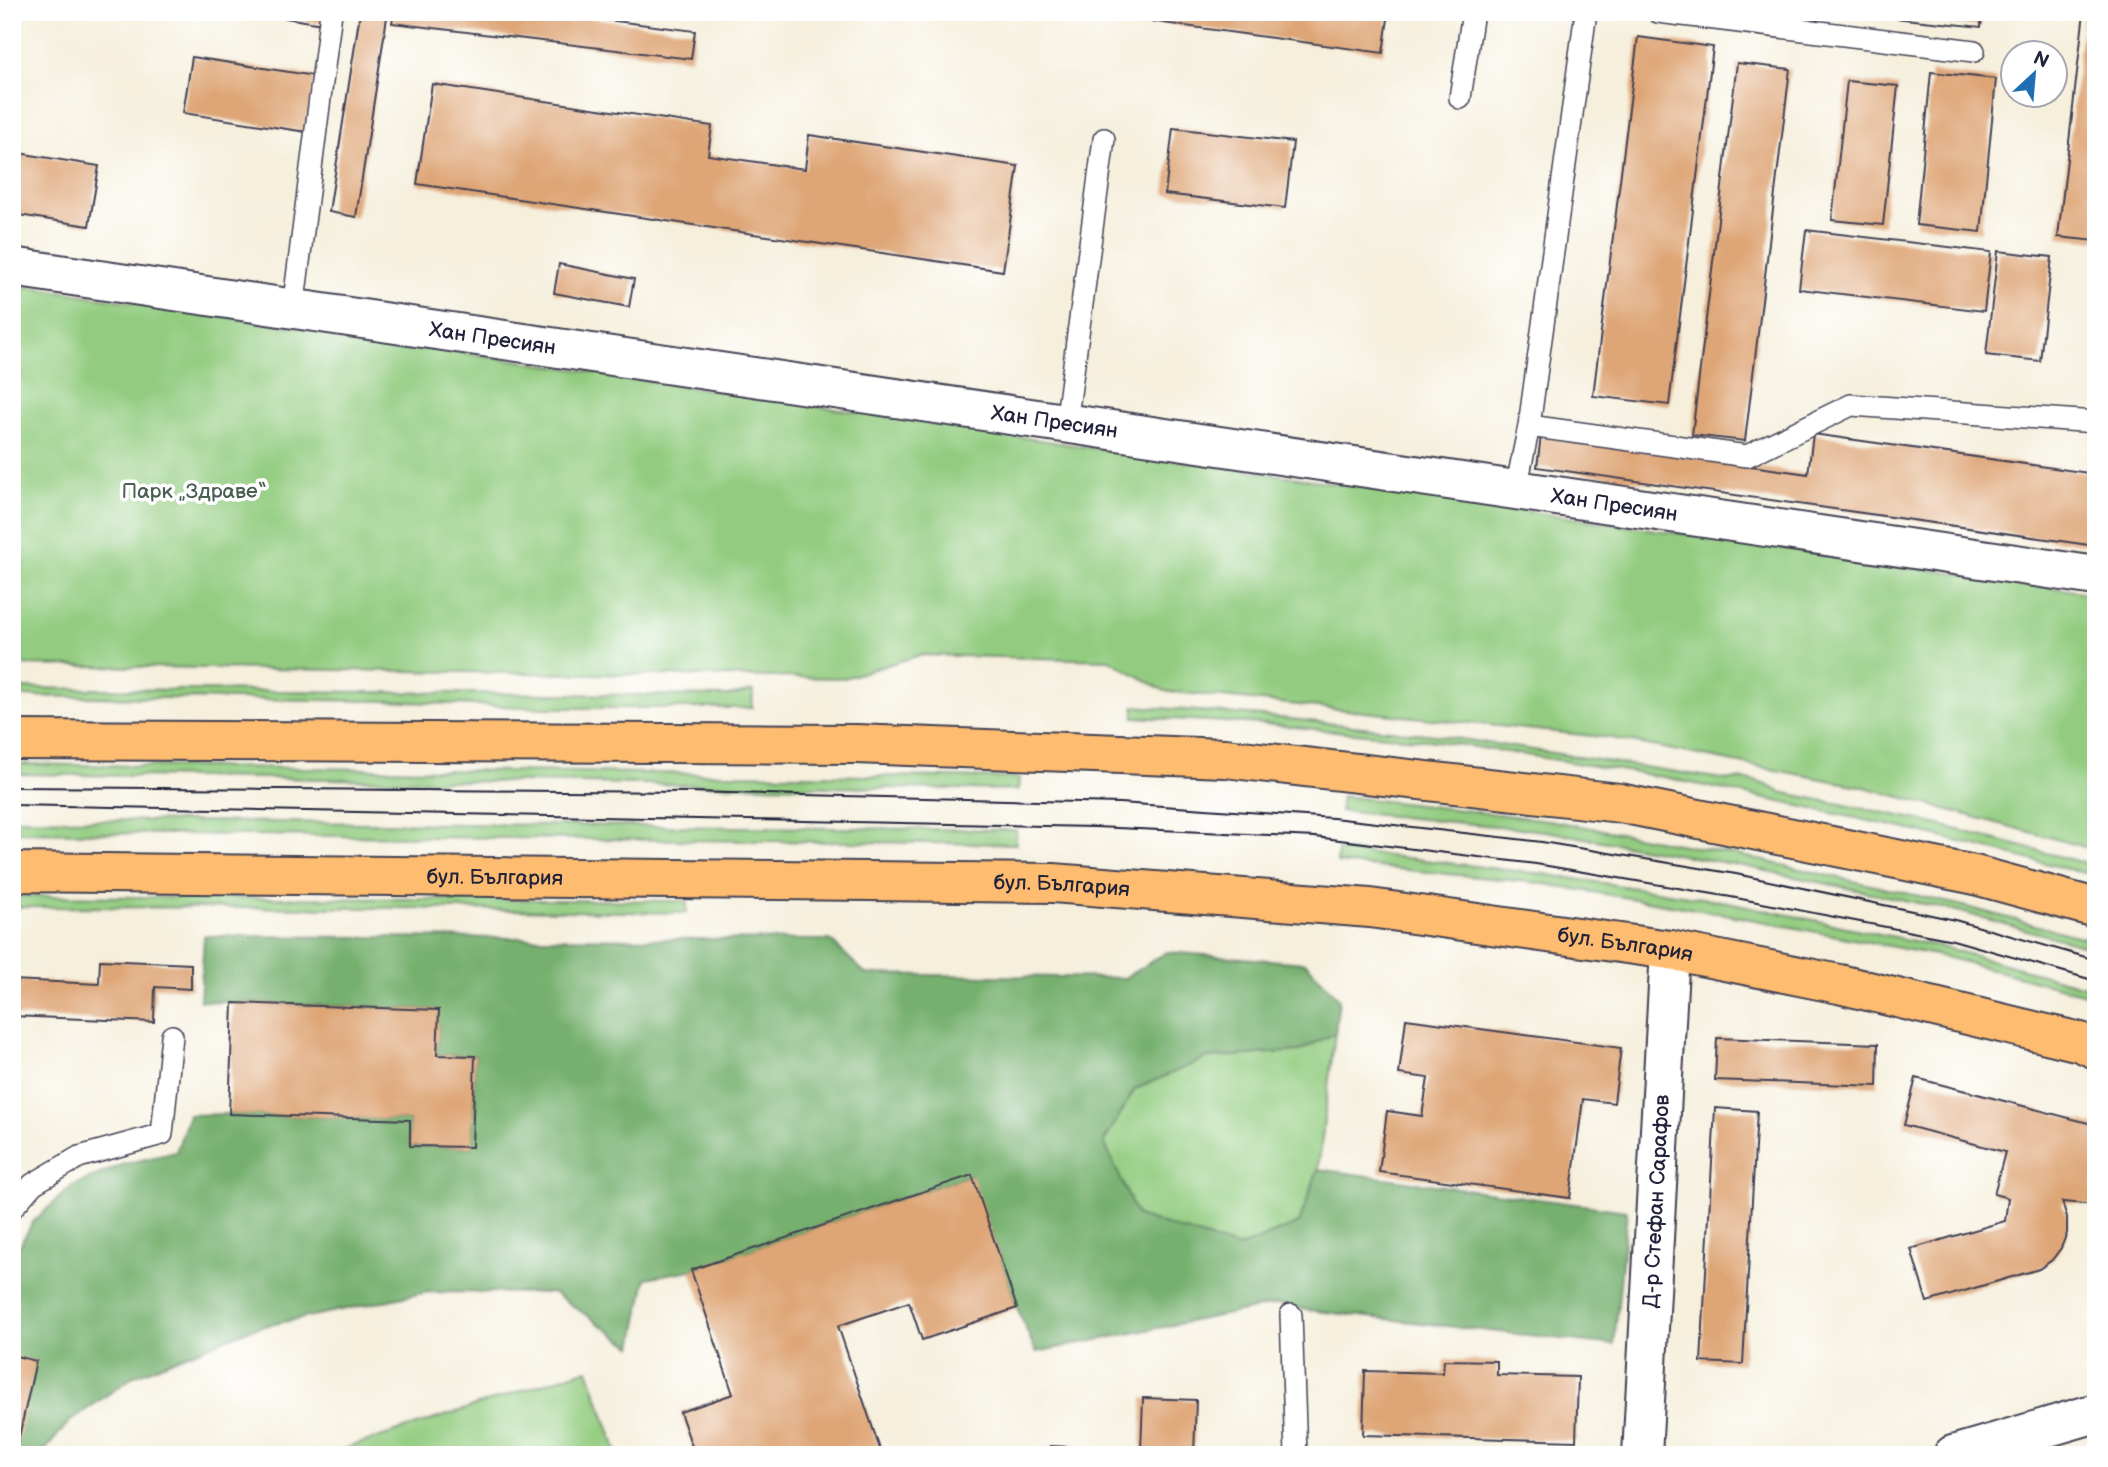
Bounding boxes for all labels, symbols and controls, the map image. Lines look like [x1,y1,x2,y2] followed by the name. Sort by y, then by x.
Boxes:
[2000,38,2070,108] north arrow
[2029,47,2052,74] text: N
[428,317,558,360] street label: Хан Пресиян
[990,400,1120,443] street label: Хан Пресиян
[121,479,267,504] park label: Парк „Здраве“
[1550,483,1679,526] street label: Хан Пресиян
[427,864,563,890] street label: бул. България
[994,870,1131,902] street label: бул. България
[1556,922,1695,967] street label: бул. България
[1638,1094,1674,1309] street label: Д-р Стефан Сарафов

